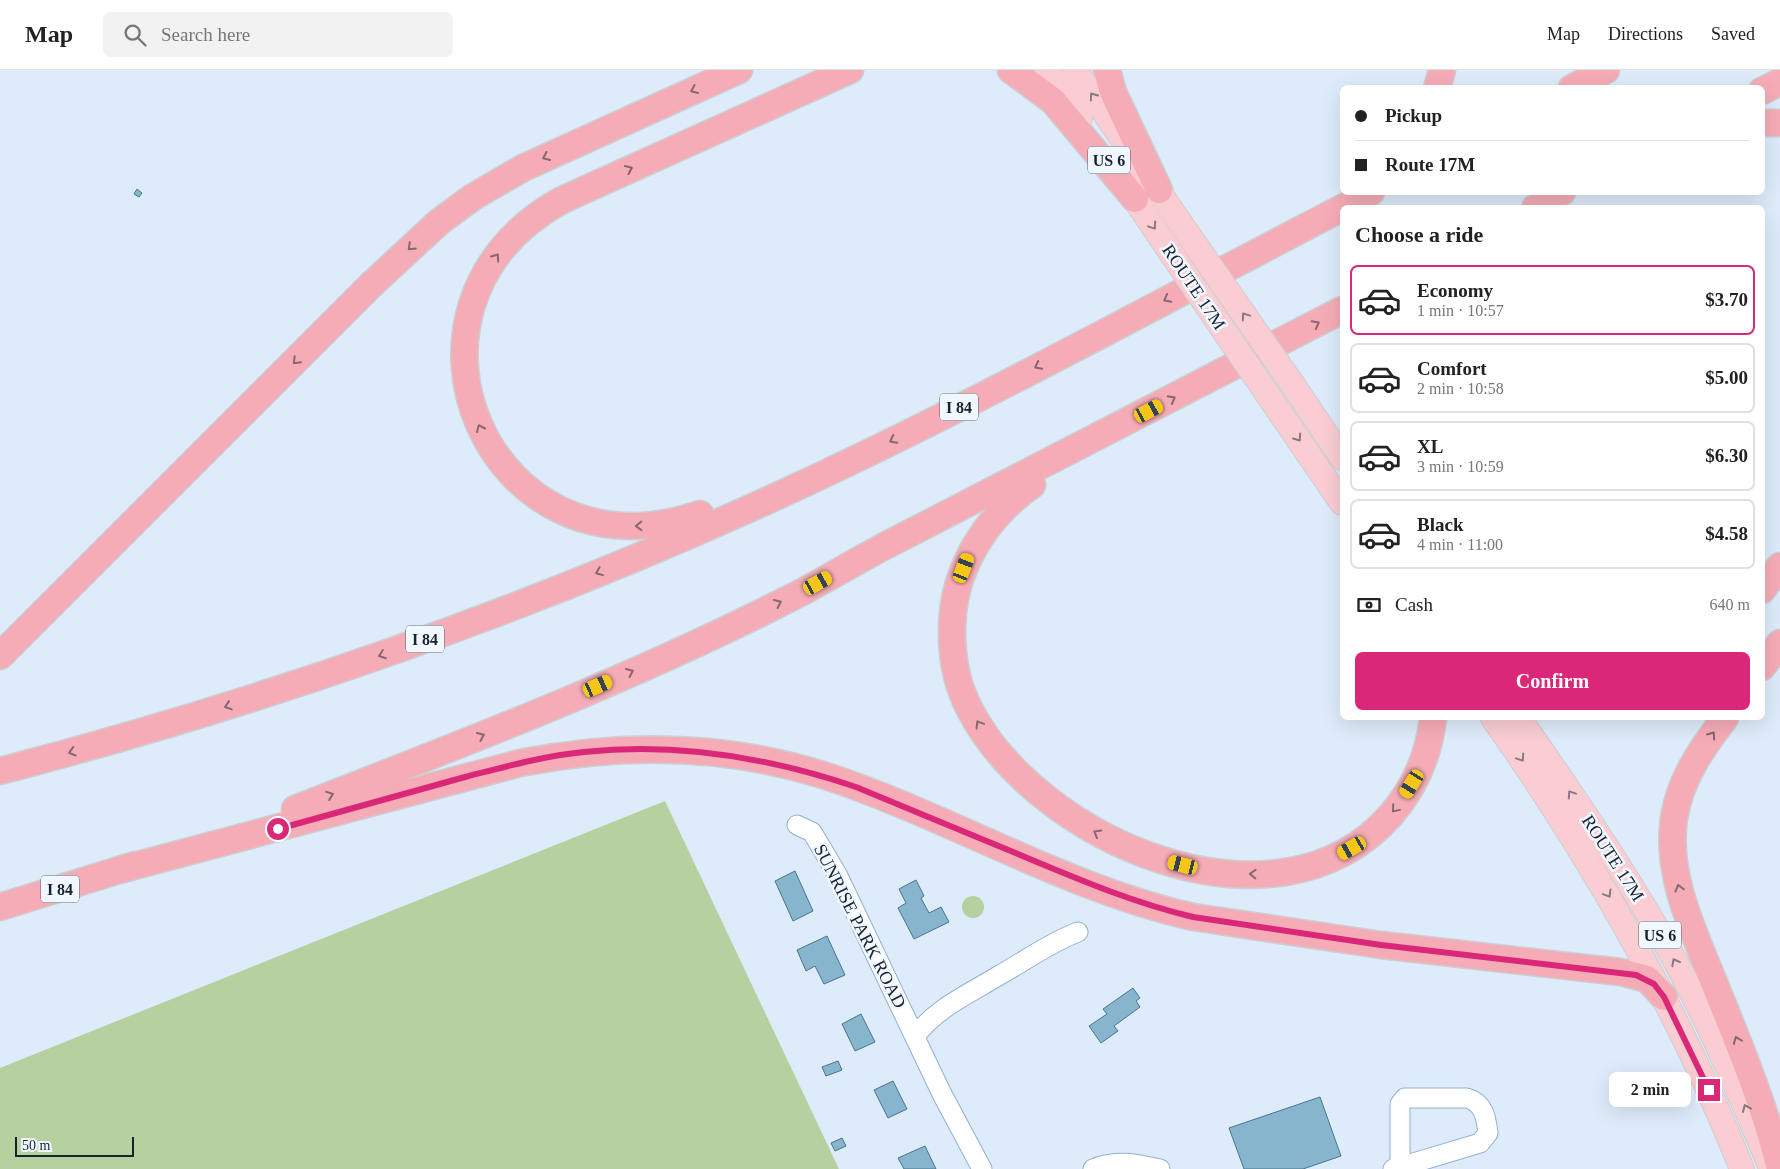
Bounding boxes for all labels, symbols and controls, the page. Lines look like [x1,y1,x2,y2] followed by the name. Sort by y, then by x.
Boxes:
[103,12,453,57] search box
[25,21,73,47] text: Map
[121,21,149,49] icon: search
[161,24,250,45] text: Search here
[1547,24,1580,44] text: Map
[1608,24,1683,44] text: Directions
[1711,24,1755,44] text: Saved
[690,84,699,95] one-way arrow
[1090,92,1099,102] one-way arrow
[1385,105,1442,126] text: Pickup
[1088,146,1130,174] road number: US 6
[542,151,551,162] one-way arrow
[1385,154,1475,175] text: Route 17M
[624,165,633,176] one-way arrow
[1147,221,1156,230] one-way arrow
[1355,222,1483,247] text: Choose a ride
[408,241,417,250] one-way arrow
[1158,241,1230,333] street label: ROUTE 17M
[490,254,499,263] one-way arrow
[1357,278,1402,323] icon: car
[1417,280,1493,301] text: Economy
[1705,289,1748,310] text: $3.70
[1164,293,1173,303] one-way arrow
[1417,302,1504,319] text: 1 min · 10:57
[1242,313,1251,322] one-way arrow
[1311,320,1320,330] one-way arrow
[293,355,302,364] one-way arrow
[1357,356,1402,401] icon: car
[1417,358,1487,379] text: Comfort
[1034,360,1043,370] one-way arrow
[1705,367,1748,388] text: $5.00
[1417,380,1504,397] text: 2 min · 10:58
[940,394,978,421] road number: I 84
[1167,395,1176,405] one-way arrow
[1132,397,1165,425] car
[476,424,487,433] one-way arrow
[1292,432,1301,442] one-way arrow
[889,434,898,444] one-way arrow
[1357,434,1402,479] icon: car
[1417,436,1443,457] text: XL
[1705,445,1748,466] text: $6.30
[1417,458,1504,475] text: 3 min · 10:59
[1357,512,1402,557] icon: car
[1417,514,1463,535] text: Black
[634,521,642,532] one-way arrow
[1705,523,1748,544] text: $4.58
[1417,536,1503,553] text: 4 min · 11:00
[951,551,976,585] car
[595,566,604,577] one-way arrow
[801,569,834,597] car
[1355,591,1383,619] icon: cash
[1395,594,1433,615] text: Cash
[1710,596,1750,613] text: 640 m
[773,599,782,609] one-way arrow
[406,626,444,652] road number: I 84
[378,649,386,659] one-way arrow
[1355,652,1750,710] button: Confirm
[625,668,634,678] one-way arrow
[581,673,614,699] car
[224,701,232,711] one-way arrow
[975,721,985,730] one-way arrow
[476,732,485,742] one-way arrow
[1706,732,1715,741] one-way arrow
[68,747,76,757] one-way arrow
[1515,752,1524,761] one-way arrow
[1397,767,1426,801] car
[1568,790,1577,800] one-way arrow
[325,791,334,801] one-way arrow
[1392,804,1401,813] one-way arrow
[1578,811,1648,905] street label: ROUTE 17M
[267,818,289,840] route start
[1094,829,1103,839] one-way arrow
[1335,834,1368,862] car
[810,841,910,1011] street label: SUNRISE PARK ROAD
[1166,854,1199,876] car
[1248,869,1256,880] one-way arrow
[41,876,79,902] road number: I 84
[1675,885,1685,893] one-way arrow
[1602,889,1611,898] one-way arrow
[1639,922,1681,948] road number: US 6
[1671,958,1681,967] one-way arrow
[1733,1036,1743,1045] one-way arrow
[1609,1072,1692,1108] callout: 2 min
[1698,1079,1720,1101] route end
[1631,1081,1669,1098] text: 2 min
[1742,1104,1752,1113] one-way arrow
[15,1134,134,1157] scale bar
[22,1138,50,1153] text: 50 m

